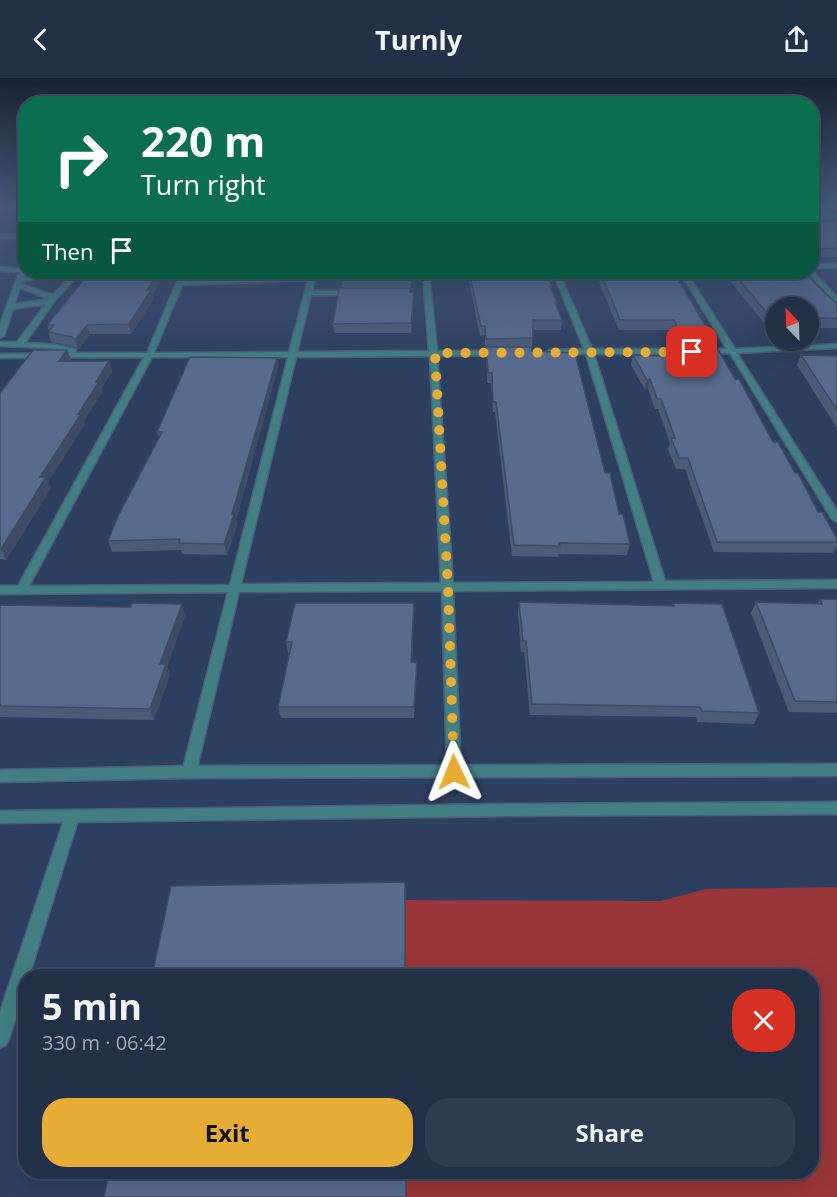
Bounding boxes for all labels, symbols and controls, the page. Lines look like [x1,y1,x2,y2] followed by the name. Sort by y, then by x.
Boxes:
[375,21,462,58] text: Turnly
[24,23,57,56] icon: back
[780,23,813,56] icon: share
[141,112,265,169] text: 220 m
[42,120,120,198] icon: right
[141,166,266,203] text: Turn right
[105,234,138,267] icon: arrive
[42,236,93,266] text: Then
[765,297,819,351] north arrow
[765,297,819,351] map controls
[666,326,717,377] pin
[675,335,708,368] icon: arrive
[422,740,486,804] position arrow
[42,982,142,1031] text: 5 min
[732,989,795,1052] button: close
[42,1029,167,1056] text: 330 m · 06:42
[42,1098,413,1167] button: Exit
[425,1098,795,1167] button: Share

